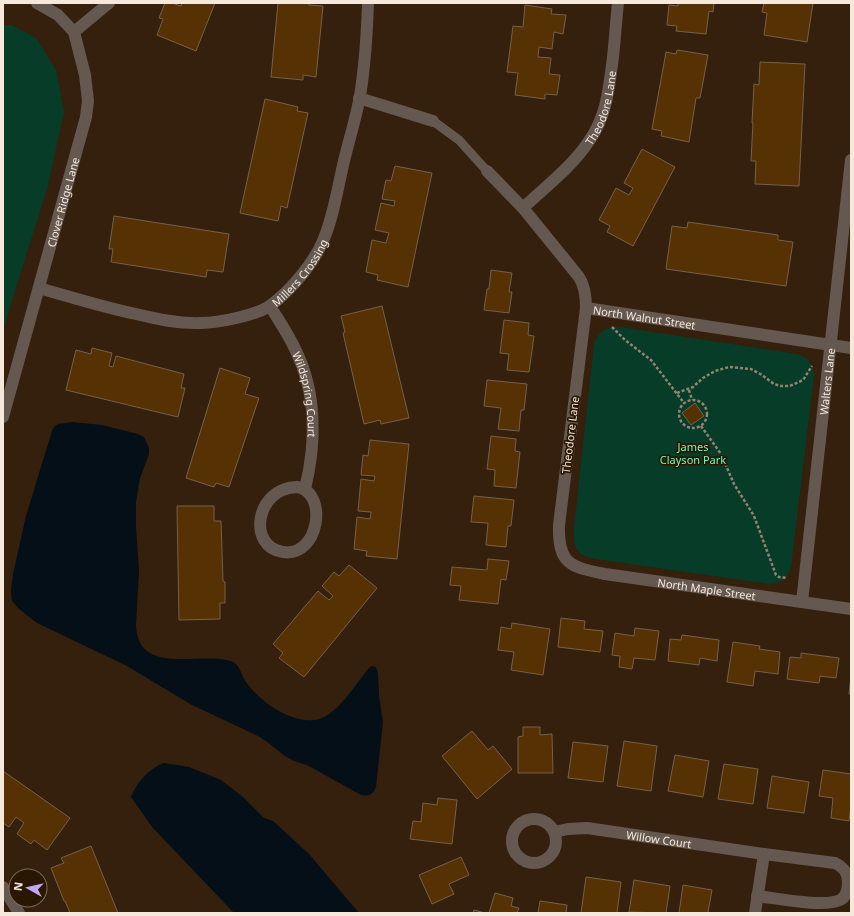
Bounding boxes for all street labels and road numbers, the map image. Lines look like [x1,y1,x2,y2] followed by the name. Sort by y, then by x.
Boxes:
[581,70,619,148] street label: Theodore Lane
[43,155,82,249] street label: Clover Ridge Lane
[268,236,330,309] street label: Millers Crossing
[592,302,697,332] street label: North Walnut Street
[815,347,838,415] street label: Walters Lane
[290,349,320,438] street label: Wildspring Court
[558,396,582,474] street label: Theodore Lane
[657,574,757,603] street label: North Maple Street
[625,826,692,851] street label: Willow Court

